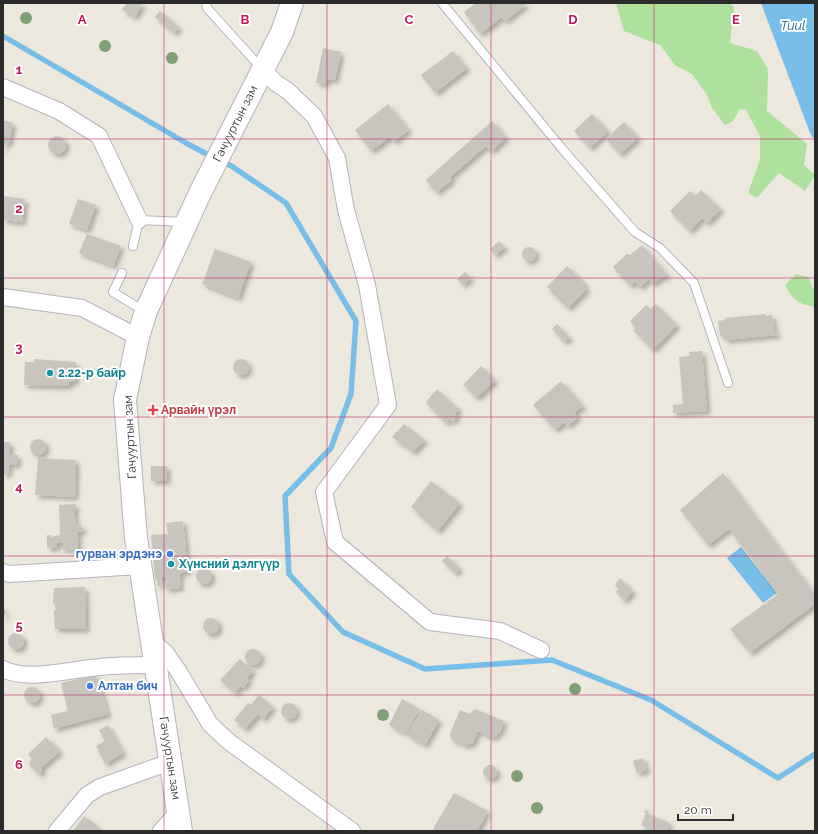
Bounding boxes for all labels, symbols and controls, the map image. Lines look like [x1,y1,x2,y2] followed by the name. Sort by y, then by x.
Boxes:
[78,12,87,27] text: A
[241,12,250,27] text: B
[405,12,414,27] text: C
[568,12,578,27] text: D
[732,12,740,27] text: E
[781,18,806,33] water label: Tuul
[16,62,23,77] text: 1
[210,83,261,164] street label: Гачууртын зам
[15,201,23,216] text: 2
[15,340,23,355] text: 3
[58,366,126,380] place label: 2.22-р байр
[45,368,55,378] marker: 2.22-р байр
[121,395,139,479] street label: Гачууртын зам
[161,403,236,417] place label: Арвайн үрэл
[148,405,158,415] marker: Арвайн үрэл
[15,479,23,494] text: 4
[76,547,162,561] place label: гурван эрдэнэ
[165,549,175,559] marker: гурван эрдэнэ
[178,557,280,571] place label: Хүнсний дэлгүүр
[166,559,176,569] marker: Хүнсний дэлгүүр
[15,618,23,633] text: 5
[98,679,158,693] place label: Алтан бич
[85,681,95,691] marker: Алтан бич
[157,716,183,800] street label: Гачууртын зам
[15,757,23,772] text: 6
[678,796,733,822] scale bar
[684,803,712,817] text: 20 m

